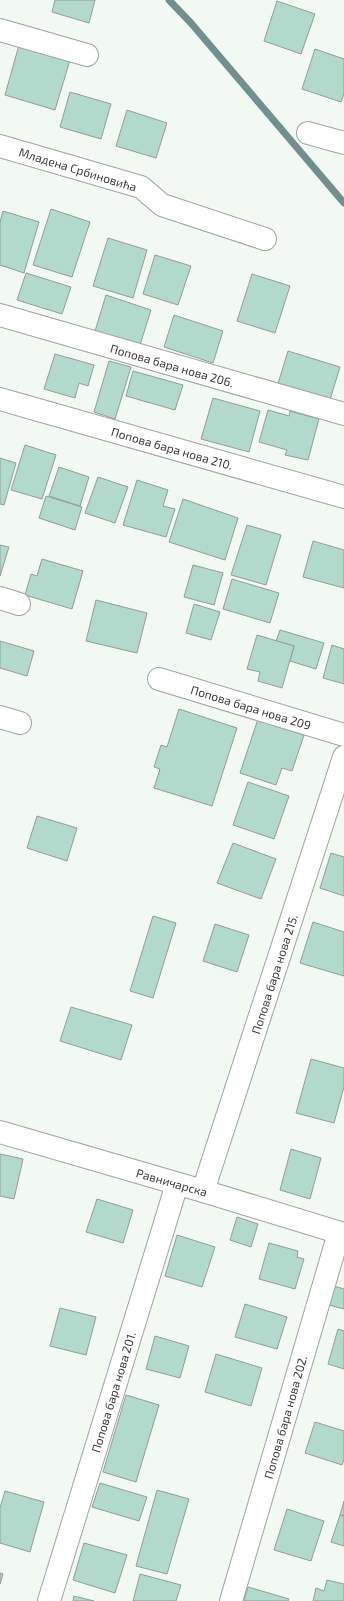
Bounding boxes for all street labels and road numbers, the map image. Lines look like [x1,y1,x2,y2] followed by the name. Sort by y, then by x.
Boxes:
[17,144,139,194] street label: Младена Србиновића
[109,341,235,389] street label: Попова бара нова 206.
[110,424,234,472] street label: Попова бара нова 210.
[189,682,313,732] street label: Попова бара нова 209
[248,912,300,1036] street label: Попова бара нова 215.
[135,1165,209,1199] street label: Равничарска
[88,1330,138,1454] street label: Попова бара нова 201.
[261,1354,309,1480] street label: Попова бара нова 202.

